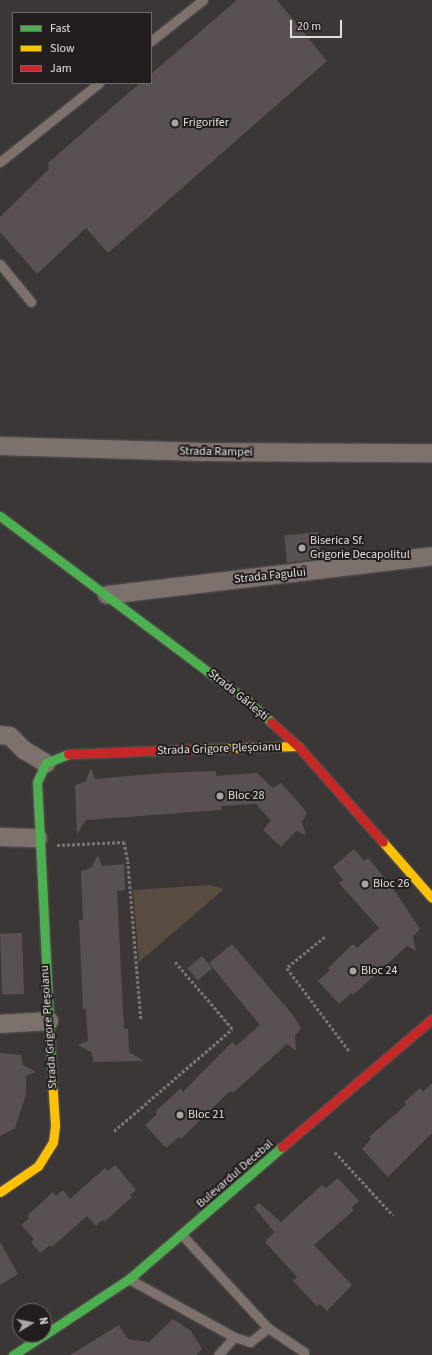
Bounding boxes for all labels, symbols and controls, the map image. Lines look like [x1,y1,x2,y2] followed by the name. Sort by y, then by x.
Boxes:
[12,12,152,84] legend
[292,12,344,38] scale bar
[297,18,321,35] text: 20 m
[50,20,70,37] text: Fast
[50,40,75,57] text: Slow
[50,60,72,77] text: Jam
[183,116,229,130] place label: Frigorifer
[170,118,180,128] marker: Frigorifer
[179,444,253,460] street label: Strada Rampei
[310,534,410,562] place label: Biserica Sf. Grigorie Decapolitul
[297,543,307,553] marker: Biserica Sf. Grigorie Decapolitul
[233,565,307,587] street label: Strada Fagului
[205,666,271,724] street label: Strada Gârlești
[157,740,281,758] street label: Strada Grigore Pleșoianu
[228,789,264,803] place label: Bloc 28
[215,791,225,801] marker: Bloc 28
[373,877,409,891] place label: Bloc 26
[360,879,370,889] marker: Bloc 26
[361,964,397,978] place label: Bloc 24
[37,965,61,1089] street label: Strada Grigore Pleșoianu
[348,966,358,976] marker: Bloc 24
[188,1108,224,1122] place label: Bloc 21
[175,1110,185,1120] marker: Bloc 21
[194,1137,276,1211] street label: Bulevardul Decebal
[12,1303,52,1343] north arrow
[35,1316,51,1326] text: N

